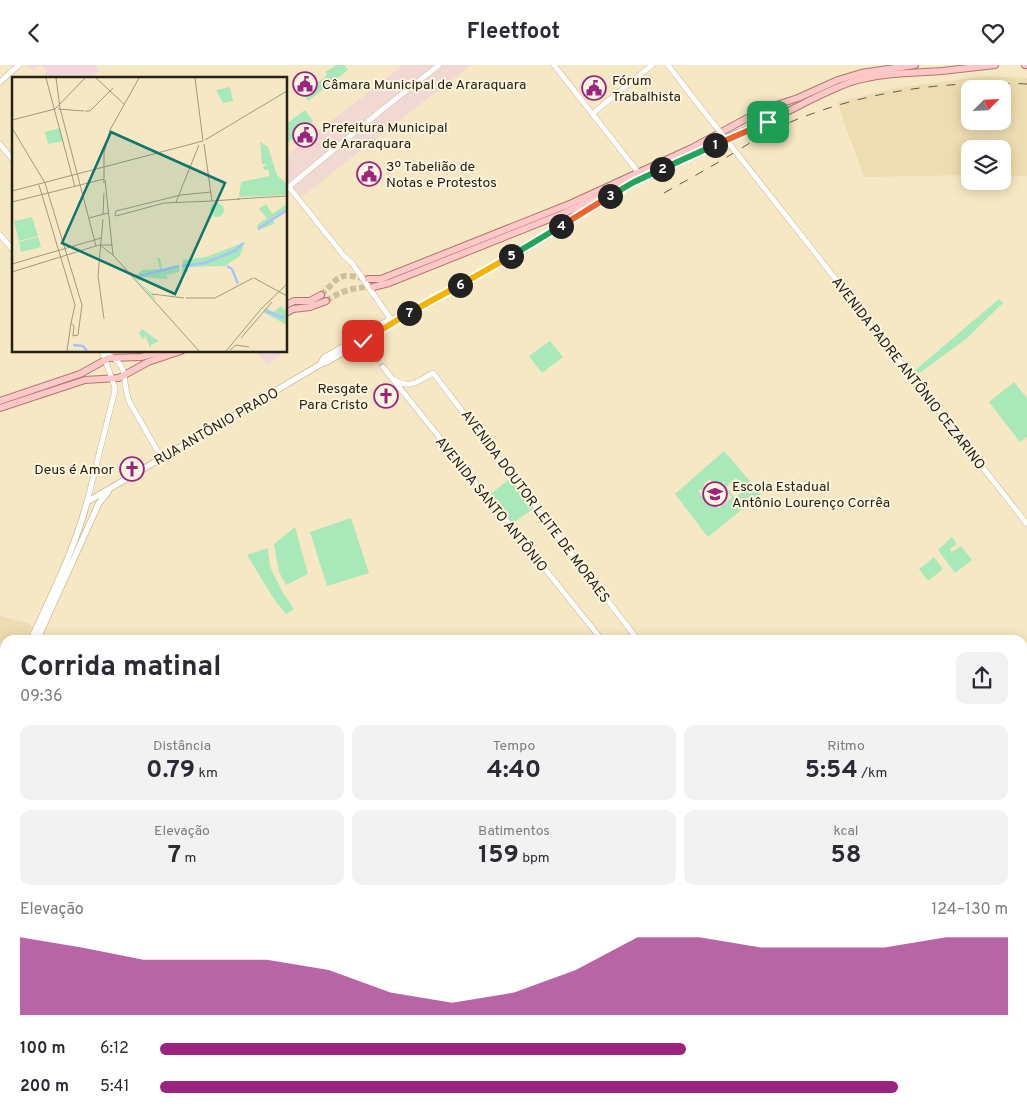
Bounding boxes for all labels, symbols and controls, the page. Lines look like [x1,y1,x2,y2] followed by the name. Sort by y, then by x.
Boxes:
[20,19,48,47] icon: back
[467,19,560,46] text: Fleetfoot
[979,19,1007,47] icon: heart
[292,71,318,97] public building icon: Câmara Municipal de Araraquara
[612,73,681,106] place label: Fórum Trabalhista
[581,75,607,101] public building icon: Fórum Trabalhista
[12,77,288,353] inset map
[322,77,526,94] place label: Câmara Municipal de Araraquara
[961,80,1011,130] north arrow
[961,80,1011,190] map controls
[747,101,789,143] pin
[754,108,782,136] icon: arrive
[322,120,448,153] place label: Prefeitura Municipal de Araraquara
[292,122,318,148] public building icon: Prefeitura Municipal de Araraquara
[702,133,728,157] pin: 1
[713,137,718,154] text: 1
[961,140,1011,190] button: layers
[650,157,674,181] pin: 2
[386,159,497,192] place label: 3º Tabelião de Notas e Protestos
[356,161,382,187] public building icon: 3º Tabelião de Notas e Protestos
[658,161,667,178] text: 2
[598,183,622,209] pin: 3
[606,188,615,205] text: 3
[548,213,574,239] pin: 4
[557,218,566,235] text: 4
[498,243,524,269] pin: 5
[507,248,516,265] text: 5
[448,273,472,297] pin: 6
[827,274,989,474] street label: AVENIDA PADRE ANTÔNIO CEZARINO
[456,277,465,294] text: 6
[396,301,422,325] pin: 7
[406,305,413,322] text: 7
[342,320,384,362] pin
[349,327,377,355] icon: check
[299,381,368,414] place label: Resgate Para Cristo
[373,383,399,409] church icon: Resgate Para Cristo
[151,384,282,470] street label: RUA ANTÔNIO PRADO
[457,407,613,607] street label: AVENIDA DOUTOR LEITE DE MORAES
[431,433,551,576] street label: AVENIDA SANTO ANTÔNIO
[119,456,145,482] church icon: Deus é Amor
[34,462,115,479] place label: Deus é Amor
[732,479,890,512] place label: Escola Estadual Antônio Lourenço Corrêa
[702,481,728,507] school or university icon: Escola Estadual Antônio Lourenço Corrêa
[20,650,221,686] text: Corrida matinal
[956,652,1008,704] button: share
[20,687,63,707] text: 09:36
[153,738,211,755] text: Distância
[493,738,535,755] text: Tempo
[827,738,865,755] text: Ritmo
[146,755,195,787] text: 0.79
[487,755,541,787] text: 4:40
[805,755,858,787] text: 5:54
[195,765,218,782] text: km
[858,765,887,782] text: /km
[154,823,210,840] text: Elevação
[478,823,550,840] text: Batimentos
[834,823,858,840] text: kcal
[168,840,181,872] text: 7
[478,840,519,872] text: 159
[830,840,862,872] text: 58
[181,850,196,867] text: m
[519,850,550,867] text: bpm
[20,900,84,920] text: Elevação
[931,900,1008,920] text: 124–130 m
[20,1039,66,1059] text: 100 m
[100,1039,129,1059] text: 6:12
[20,1077,69,1097] text: 200 m
[100,1077,129,1097] text: 5:41

